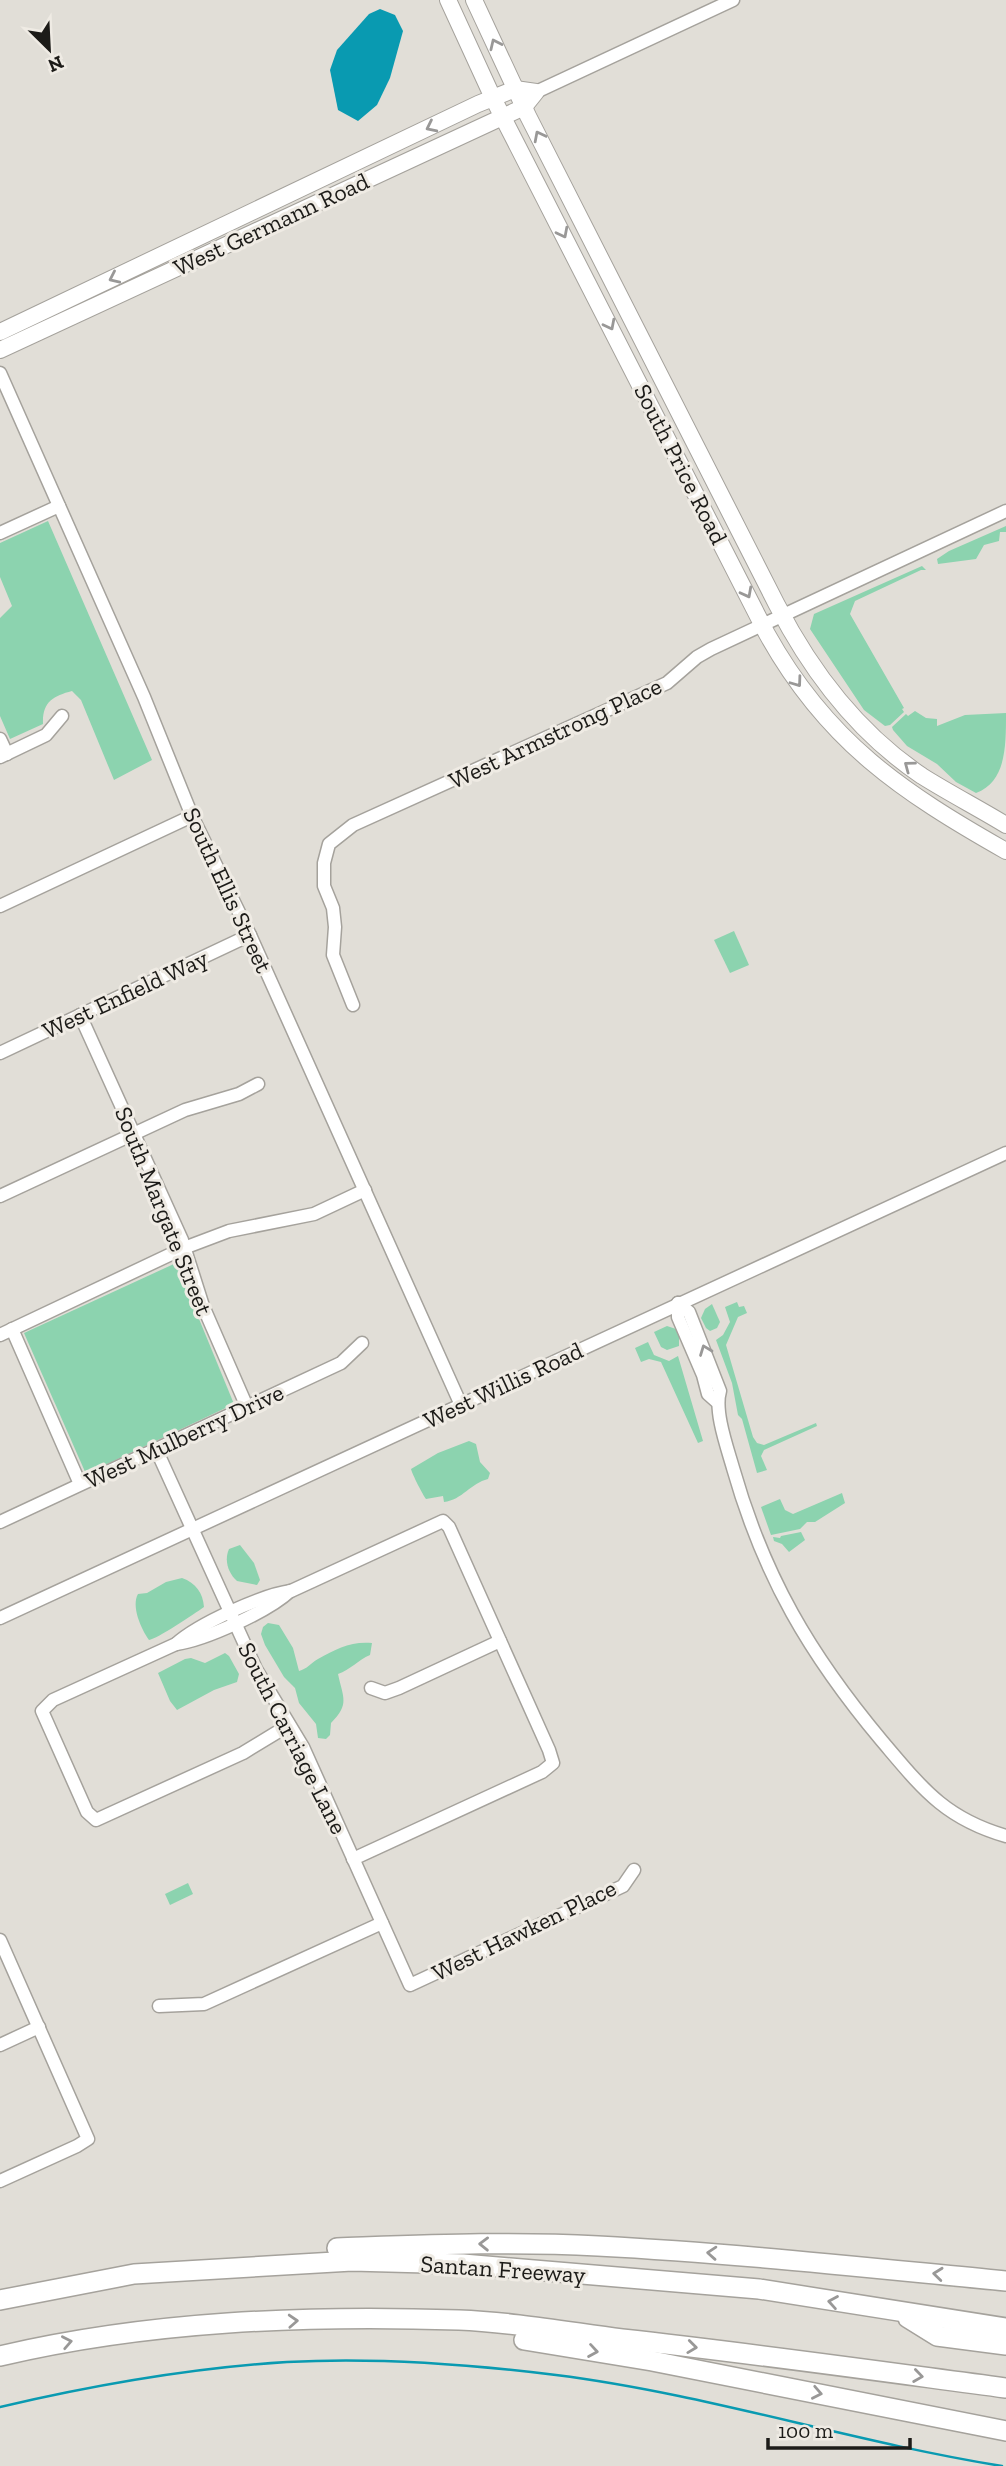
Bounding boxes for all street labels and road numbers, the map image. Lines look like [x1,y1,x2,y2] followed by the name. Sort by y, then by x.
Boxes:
[169,166,373,282] street label: West Germann Road
[628,379,734,549] street label: South Price Road
[444,671,666,795] street label: West Armstrong Place
[177,803,279,977] street label: South Ellis Street
[38,943,213,1045] street label: West Enfield Way
[109,1102,219,1320] street label: South Margate Street
[419,1335,587,1435] street label: West Willis Road
[80,1377,288,1495] street label: West Mulberry Drive
[232,1637,354,1839] street label: South Carriage Lane
[427,1873,621,1987] street label: West Hawken Place
[419,2249,587,2289] street label: Santan Freeway

